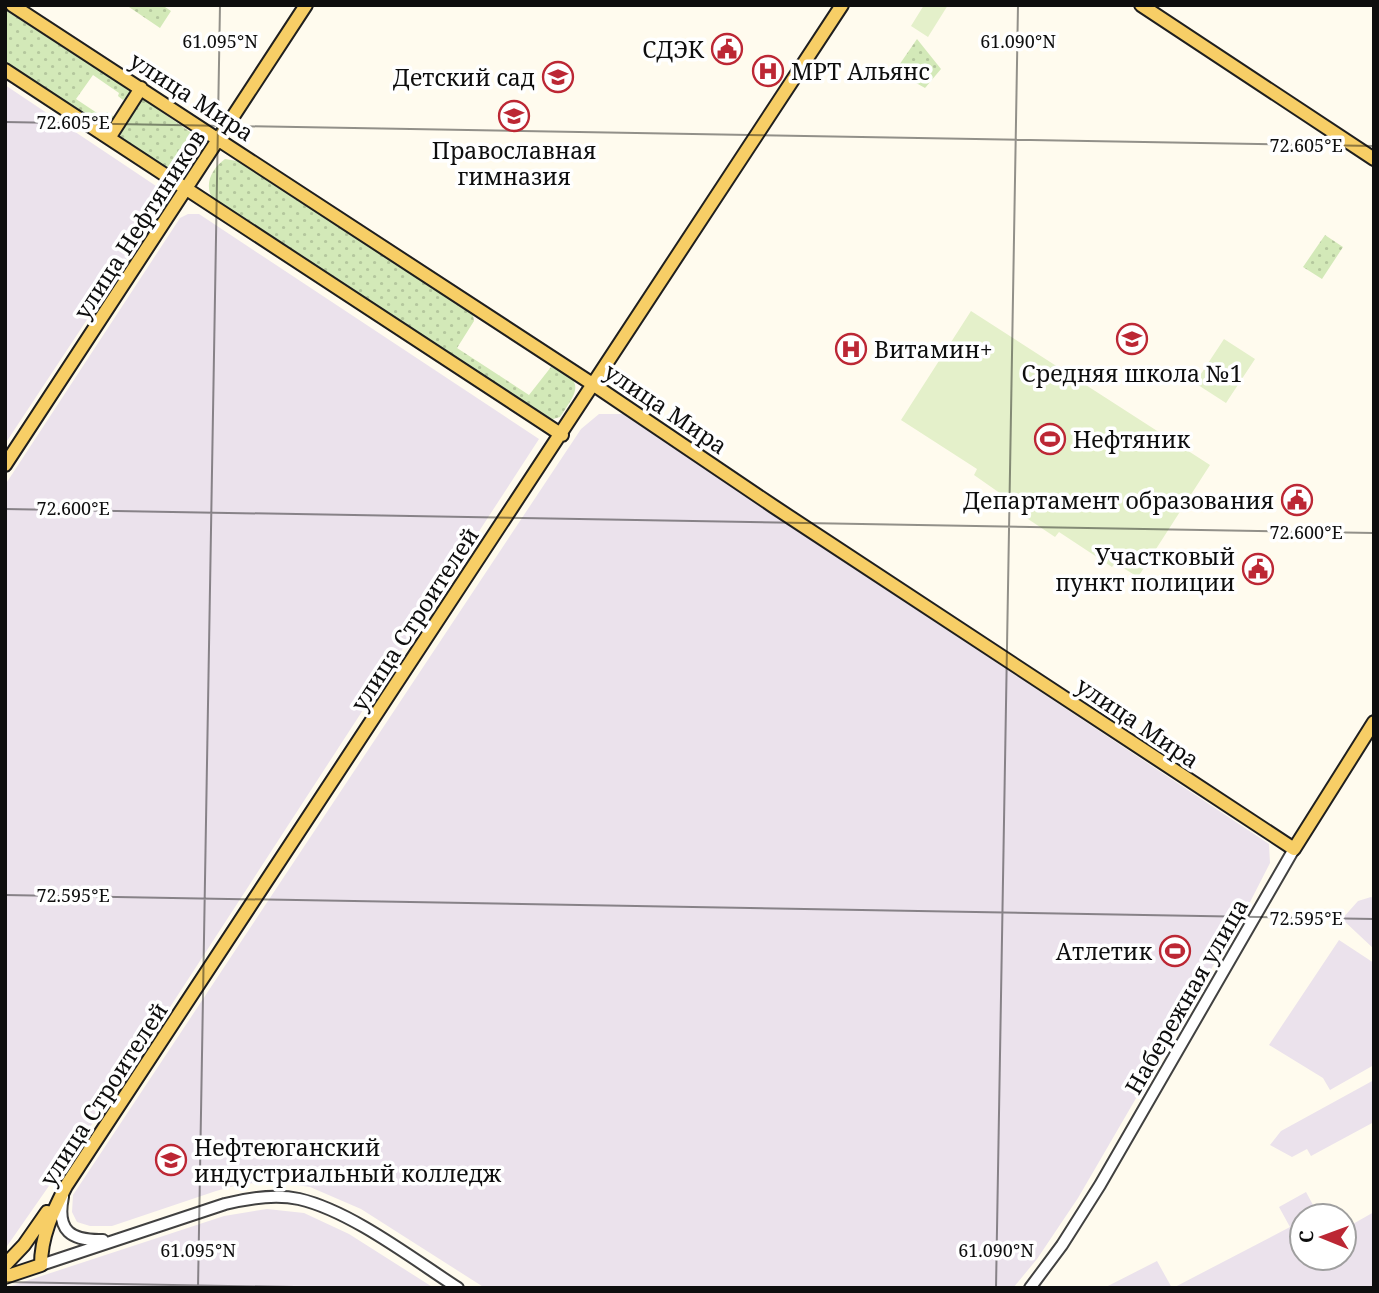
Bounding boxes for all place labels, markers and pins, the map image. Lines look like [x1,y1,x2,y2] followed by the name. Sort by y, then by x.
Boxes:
[710,32,744,66] public building icon: СДЭК
[642,33,705,65] place label: СДЭК
[751,54,785,88] hospital icon: МРТ Альянс
[791,55,930,87] place label: МРТ Альянс
[541,60,575,94] school or university icon: Детский сад
[393,61,535,93] place label: Детский сад
[497,99,531,133] school or university icon: Православная гимназия
[432,134,596,192] place label: Православная гимназия
[1115,322,1149,356] school or university icon: Средняя школа №1
[834,332,868,366] hospital icon: Витамин+
[874,333,993,365] place label: Витамин+
[1021,357,1243,389] place label: Средняя школа №1
[1033,422,1067,456] sports icon: Нефтяник
[1073,423,1191,455] place label: Нефтяник
[1280,483,1314,517] public building icon: Департамент образования
[963,484,1274,516] place label: Департамент образования
[1055,540,1235,598] place label: Участковый пункт полиции
[1241,552,1275,586] public building icon: Участковый пункт полиции
[1158,934,1192,968] sports icon: Атлетик
[1056,935,1152,967] place label: Атлетик
[194,1131,502,1189] place label: Нефтеюганский индустриальный колледж
[154,1143,188,1177] school or university icon: Нефтеюганский индустриальный колледж

